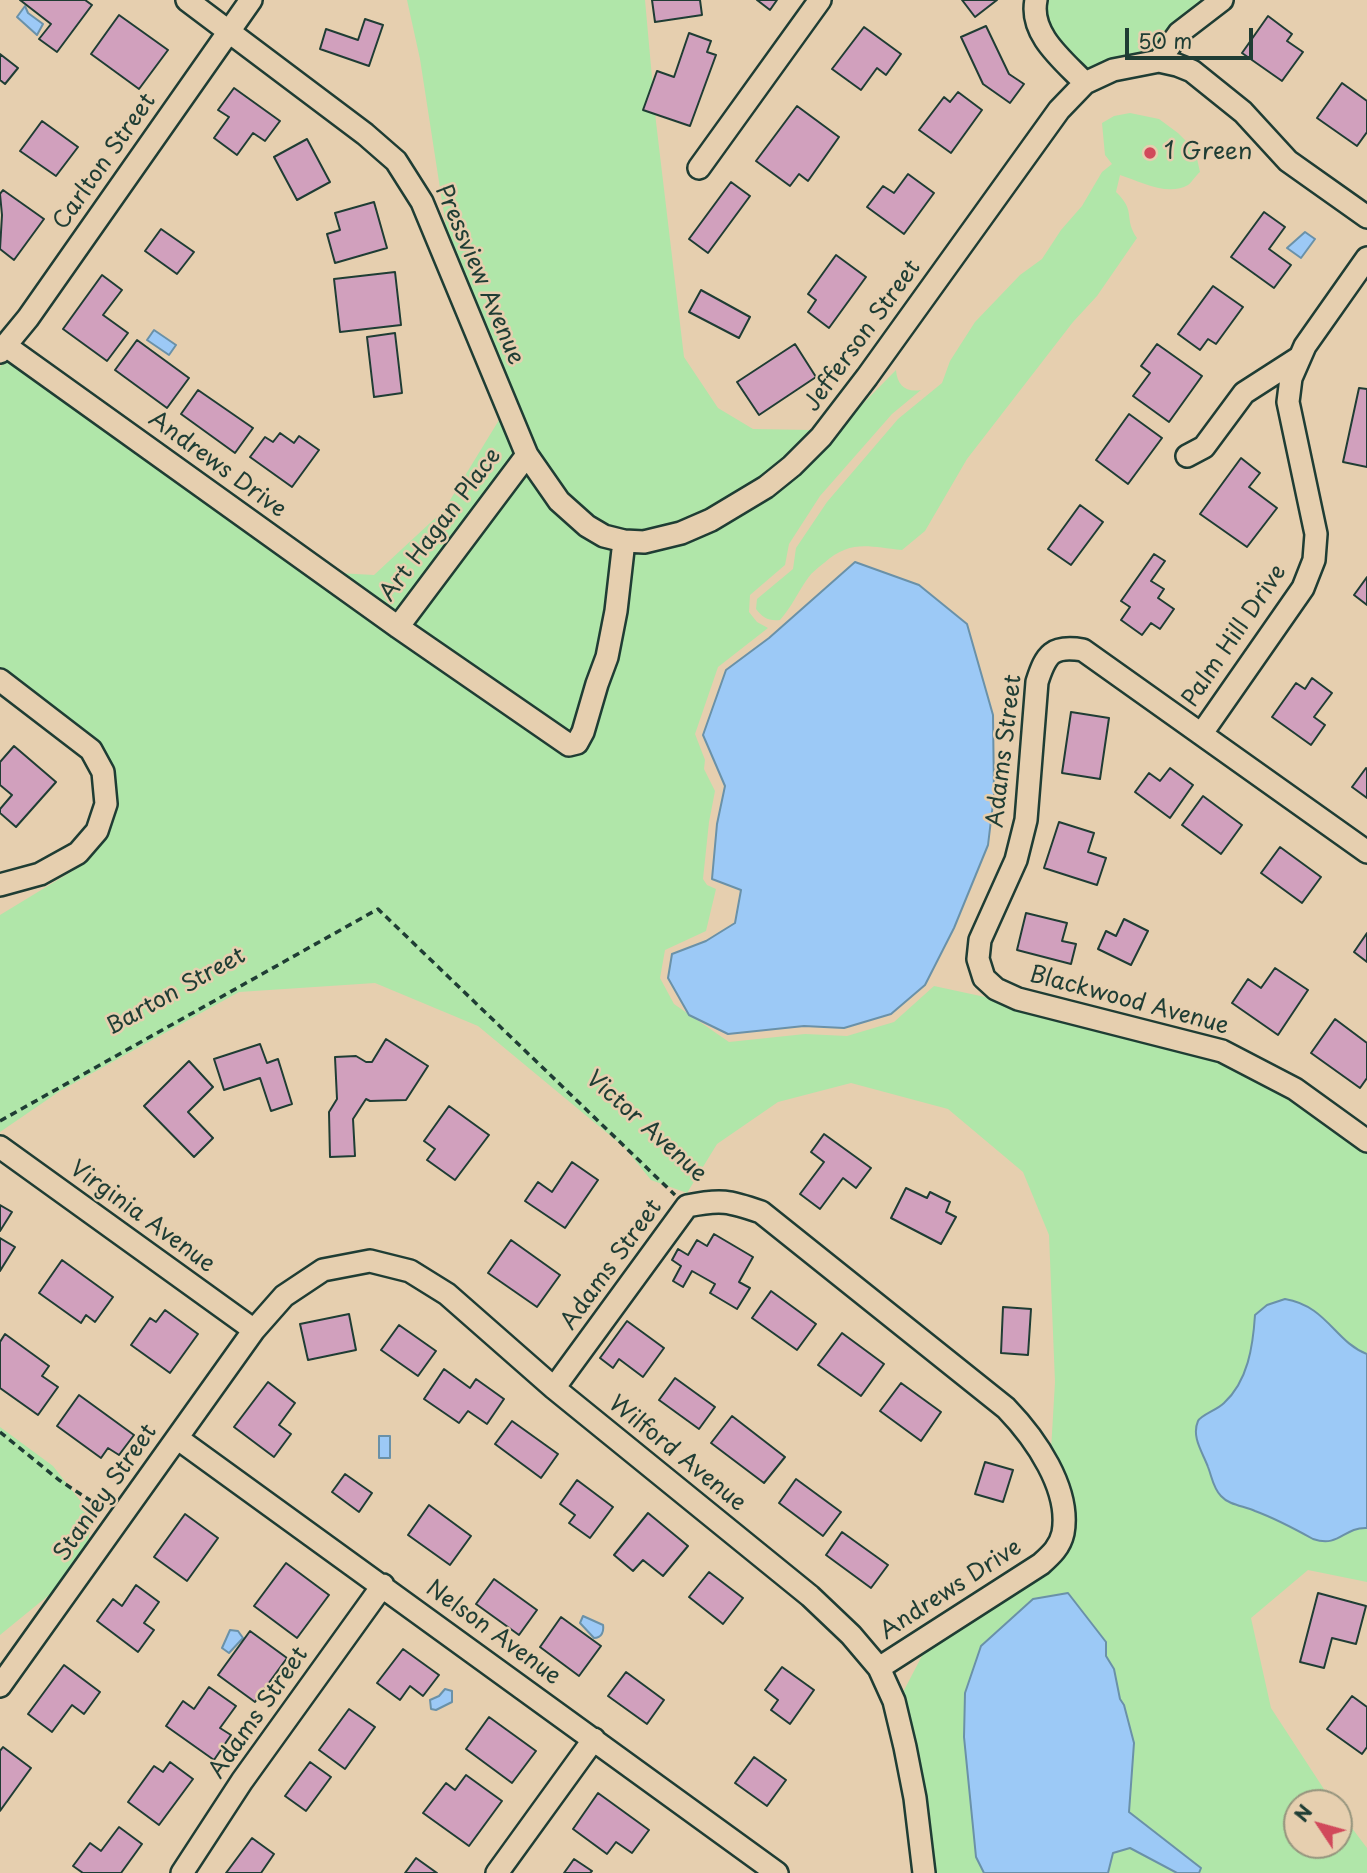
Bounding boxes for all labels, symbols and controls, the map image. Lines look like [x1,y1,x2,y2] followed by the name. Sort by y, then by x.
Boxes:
[1129,14,1257,58] scale bar
[1138,24,1192,56] text: 50 m
[48,89,162,235] street label: Carlton Street
[1164,139,1252,167] place label: 1 Green
[1142,145,1158,161] marker: 1 Green
[429,181,529,369] street label: Pressview Avenue
[799,255,927,417] street label: Jefferson Street
[143,406,291,524] street label: Andrews Drive
[374,443,508,607] street label: Art Hagan Place
[1177,560,1293,712] street label: Palm Hill Drive
[982,673,1028,829] street label: Adams Street
[101,942,251,1042] street label: Barton Street
[1026,961,1232,1041] street label: Blackwood Avenue
[580,1066,712,1188] street label: Victor Avenue
[64,1155,220,1279] street label: Virginia Avenue
[556,1195,668,1335] street label: Adams Street
[603,1390,751,1518] street label: Wilford Avenue
[49,1419,163,1567] street label: Stanley Street
[875,1534,1027,1646] street label: Andrews Drive
[420,1575,566,1691] street label: Nelson Avenue
[204,1642,314,1784] street label: Adams Street
[1283,1789,1353,1859] north arrow
[1287,1799,1318,1827] text: N

